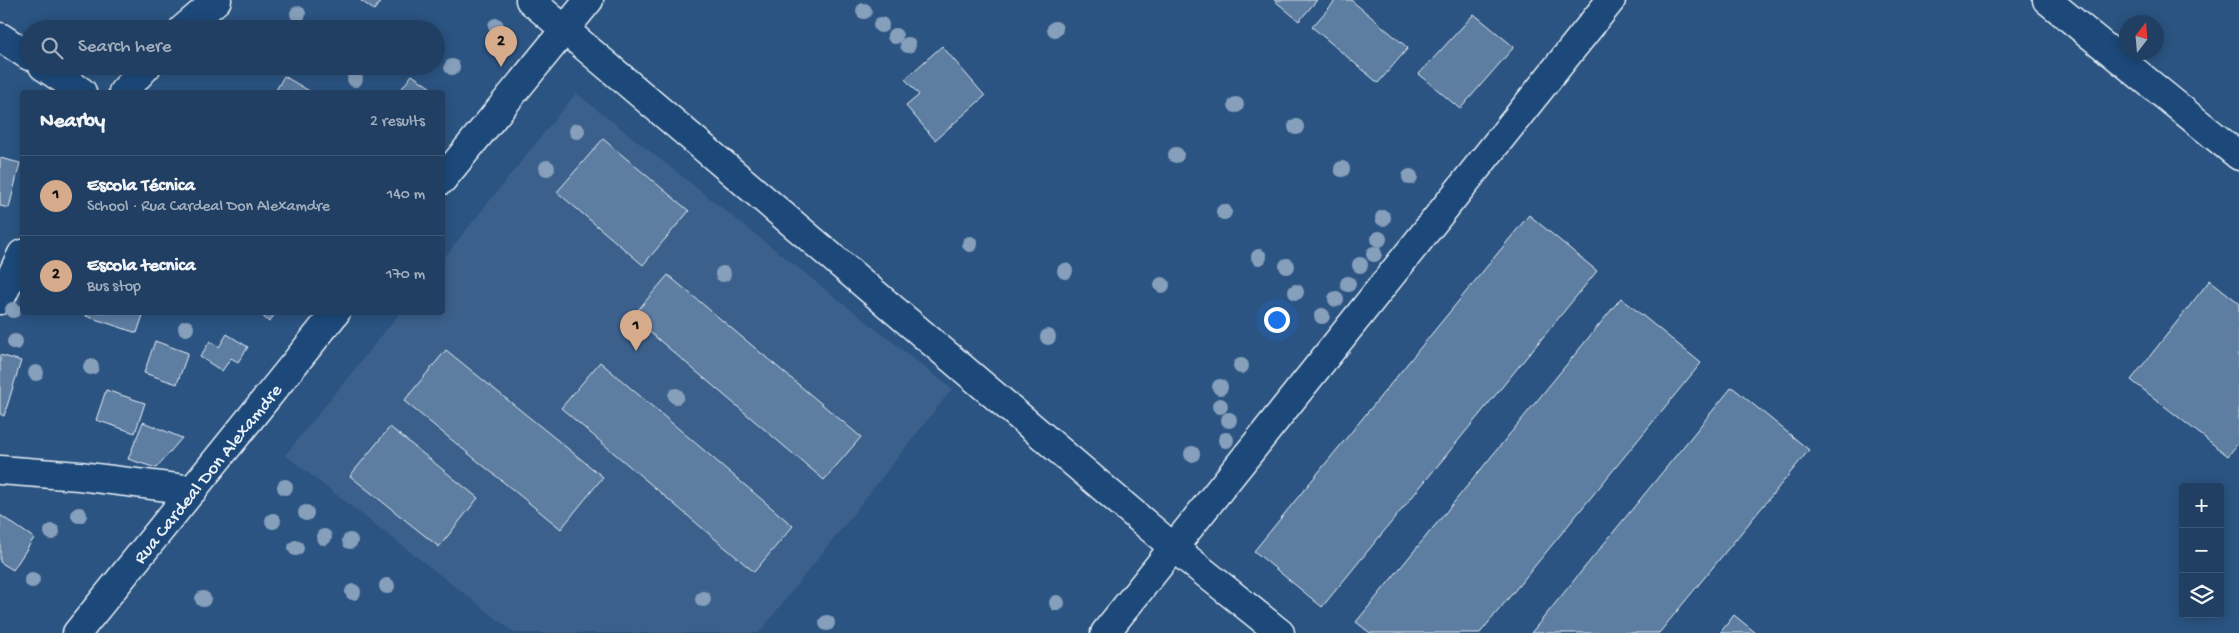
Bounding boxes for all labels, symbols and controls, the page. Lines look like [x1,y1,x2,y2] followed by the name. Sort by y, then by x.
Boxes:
[2119,15,2164,60] north arrow
[20,20,445,75] search box
[485,26,517,67] pin: 2
[38,34,66,62] icon: search
[78,36,172,59] text: Search here
[40,110,105,135] text: Nearby
[370,113,425,132] text: 2 results
[87,175,195,198] text: Escola Técnica
[53,186,59,205] text: 1
[387,186,425,205] text: 140 m
[87,198,330,217] text: School · Rua Cardeal Don Alexamdre
[87,255,196,278] text: Escola tecnica
[52,266,60,285] text: 2
[386,266,425,285] text: 170 m
[87,278,141,297] text: Bus stop
[1264,307,1290,333] your location
[620,310,652,351] pin: 1
[130,380,289,569] street label: Rua Cardeal Don Alexamdre
[2179,483,2224,618] map controls
[2179,483,2224,528] button: +
[2179,528,2224,573] button: −
[2179,573,2224,618] button: layers

